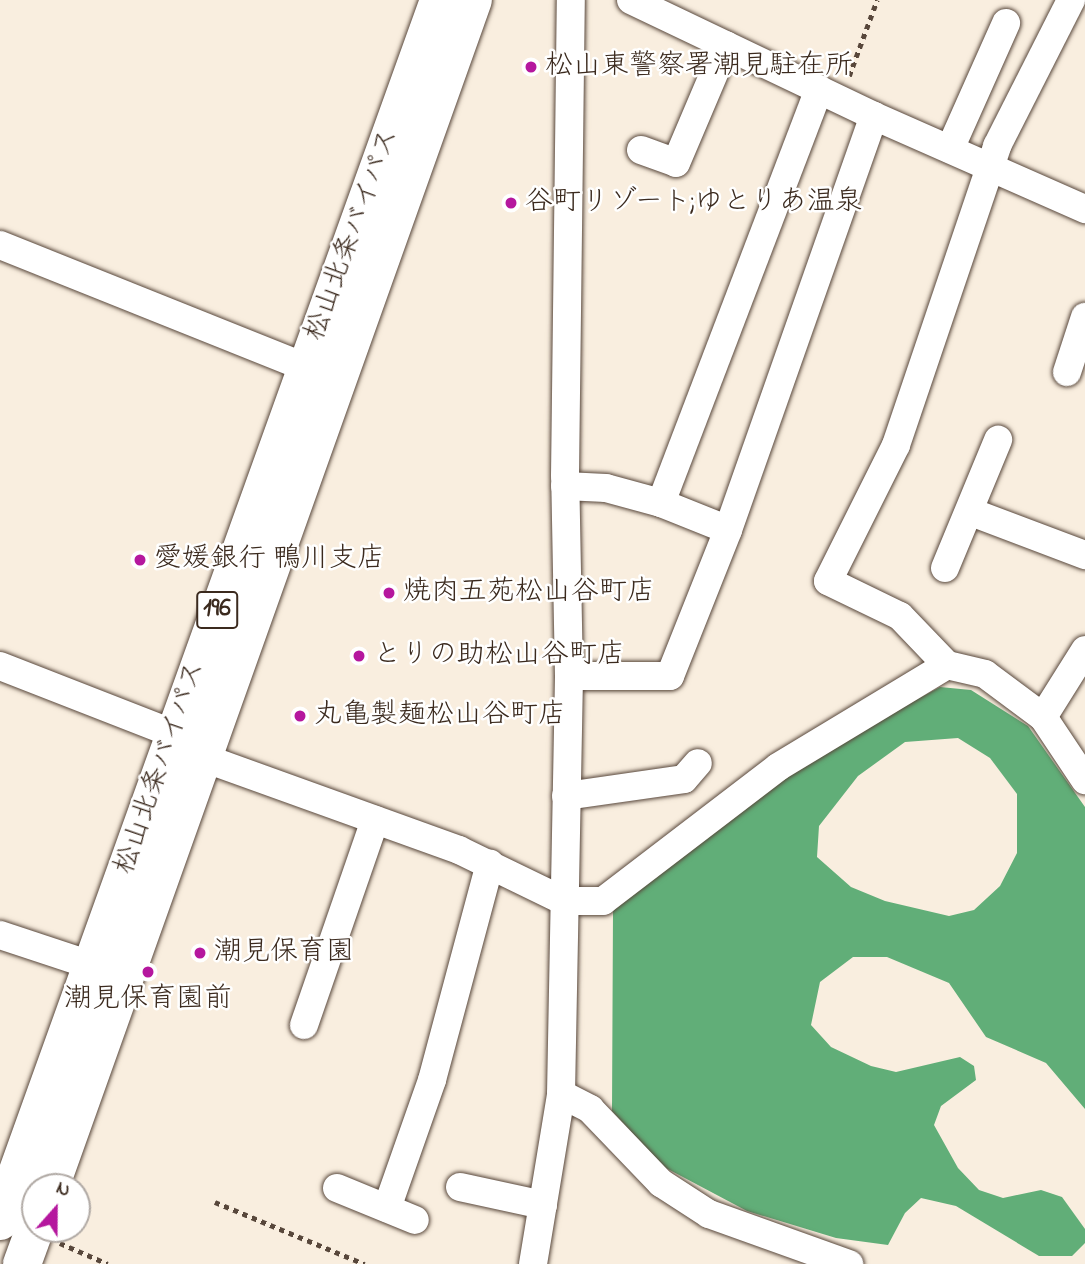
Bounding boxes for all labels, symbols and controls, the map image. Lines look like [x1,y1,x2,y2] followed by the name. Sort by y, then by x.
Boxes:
[545,50,853,84] place label: 松山東警察署潮見駐在所
[523,59,539,75] marker: 松山東警察署潮見駐在所
[299,124,407,346] street label: 松山北条バイパス
[525,186,862,220] place label: 谷町リゾート;ゆとりあ温泉
[503,195,519,211] marker: 谷町リゾート;ゆとりあ温泉
[154,543,385,577] place label: 愛媛銀行 鴨川支店
[132,552,148,568] marker: 愛媛銀行 鴨川支店
[403,576,655,610] place label: 焼肉五苑松山谷町店
[381,585,397,601] marker: 焼肉五苑松山谷町店
[196,588,238,632] road number: 196
[373,639,625,673] place label: とりの助松山谷町店
[351,648,367,664] marker: とりの助松山谷町店
[109,657,213,879] street label: 松山北条バイパス
[314,699,566,733] place label: 丸亀製麺松山谷町店
[292,708,308,724] marker: 丸亀製麺松山谷町店
[214,936,354,970] place label: 潮見保育園
[192,945,208,961] marker: 潮見保育園
[140,964,156,980] marker: 潮見保育園前
[64,983,232,1017] place label: 潮見保育園前
[21,1173,91,1243] north arrow
[52,1175,74,1205] text: N

